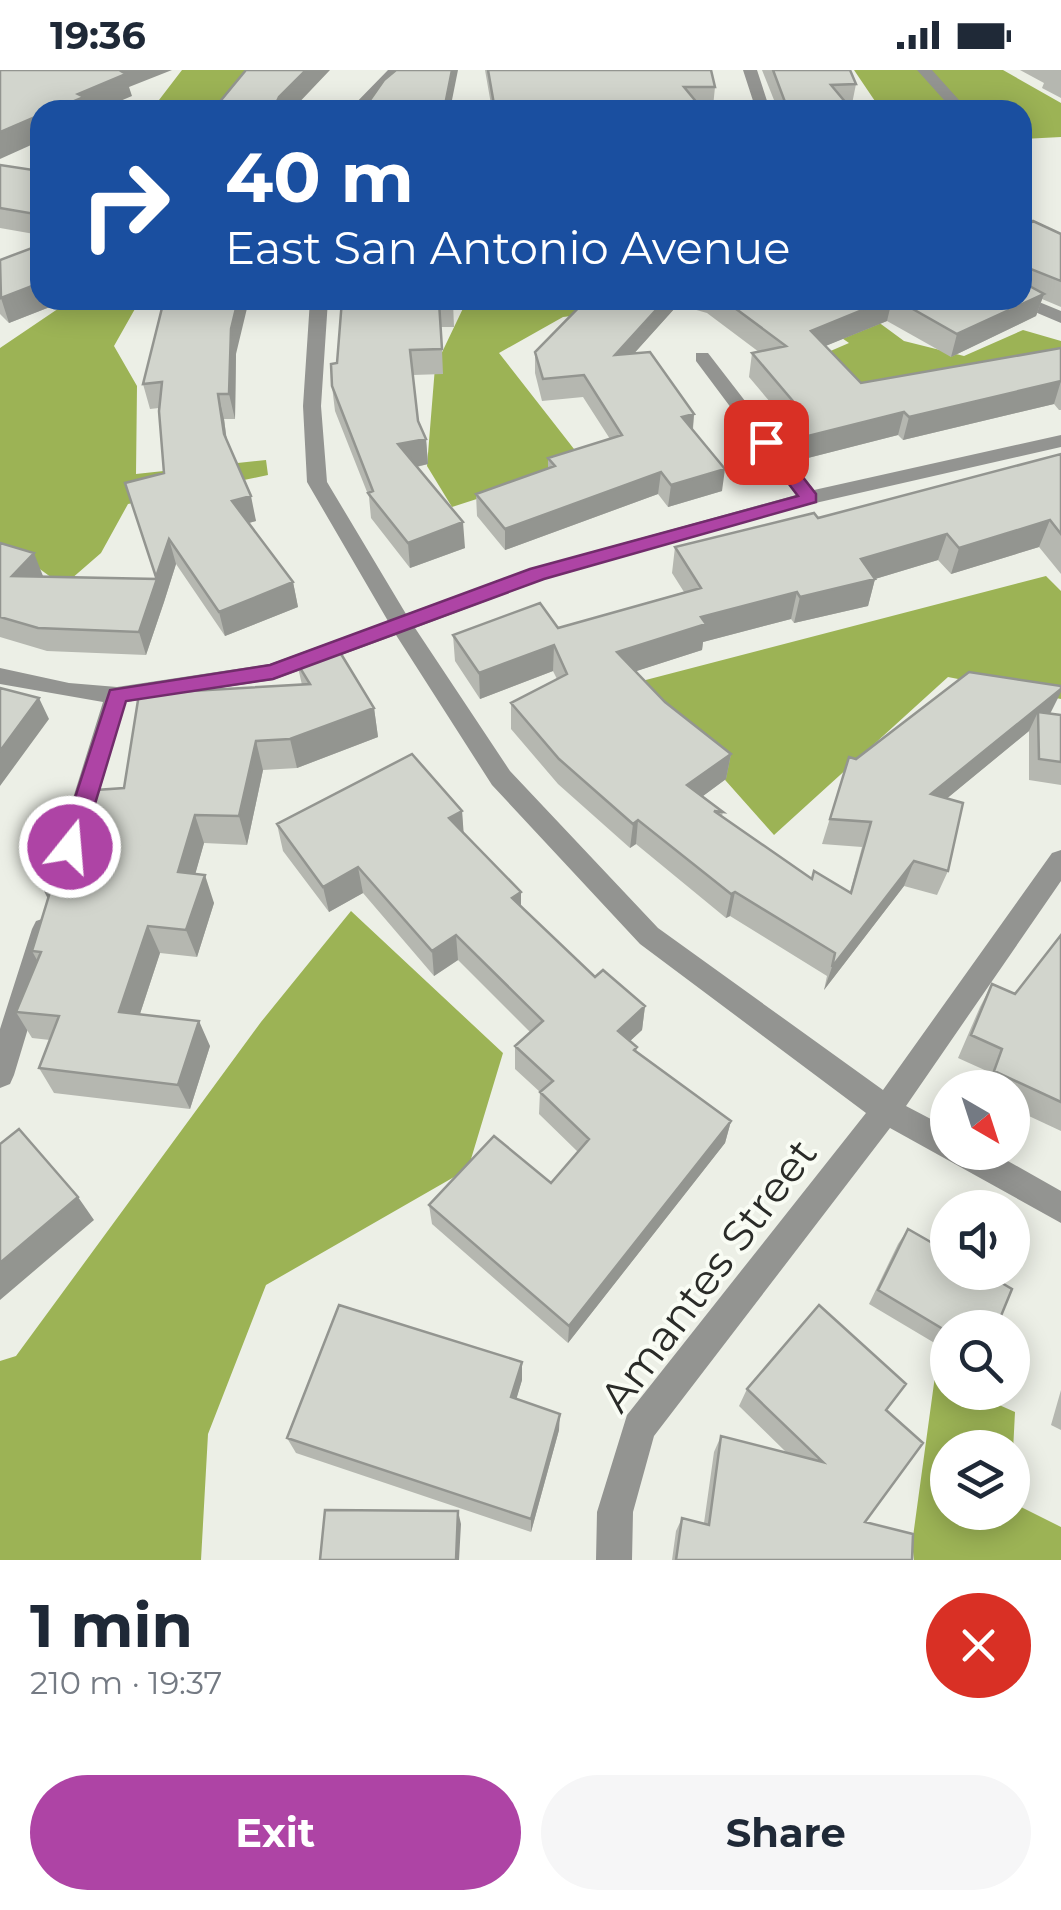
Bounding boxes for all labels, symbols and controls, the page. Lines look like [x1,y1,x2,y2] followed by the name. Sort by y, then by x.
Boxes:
[50,12,146,59] text: 19:36
[225,134,414,220] text: 40 m
[60,140,190,270] icon: right
[225,220,790,275] text: East San Antonio Avenue
[724,400,809,485] pin
[739,415,794,470] icon: arrive
[18,795,122,899] position arrow
[930,1070,1030,1170] north arrow
[930,1070,1030,1530] map controls
[589,1128,827,1422] street label: Amantes Street
[930,1190,1030,1290] button: sound
[930,1310,1030,1410] button: search
[930,1430,1030,1530] button: layers
[30,1589,193,1662] text: 1 min
[926,1593,1031,1698] button: close
[30,1663,222,1702] text: 210 m · 19:37
[30,1775,521,1890] button: Exit
[541,1775,1031,1890] button: Share

